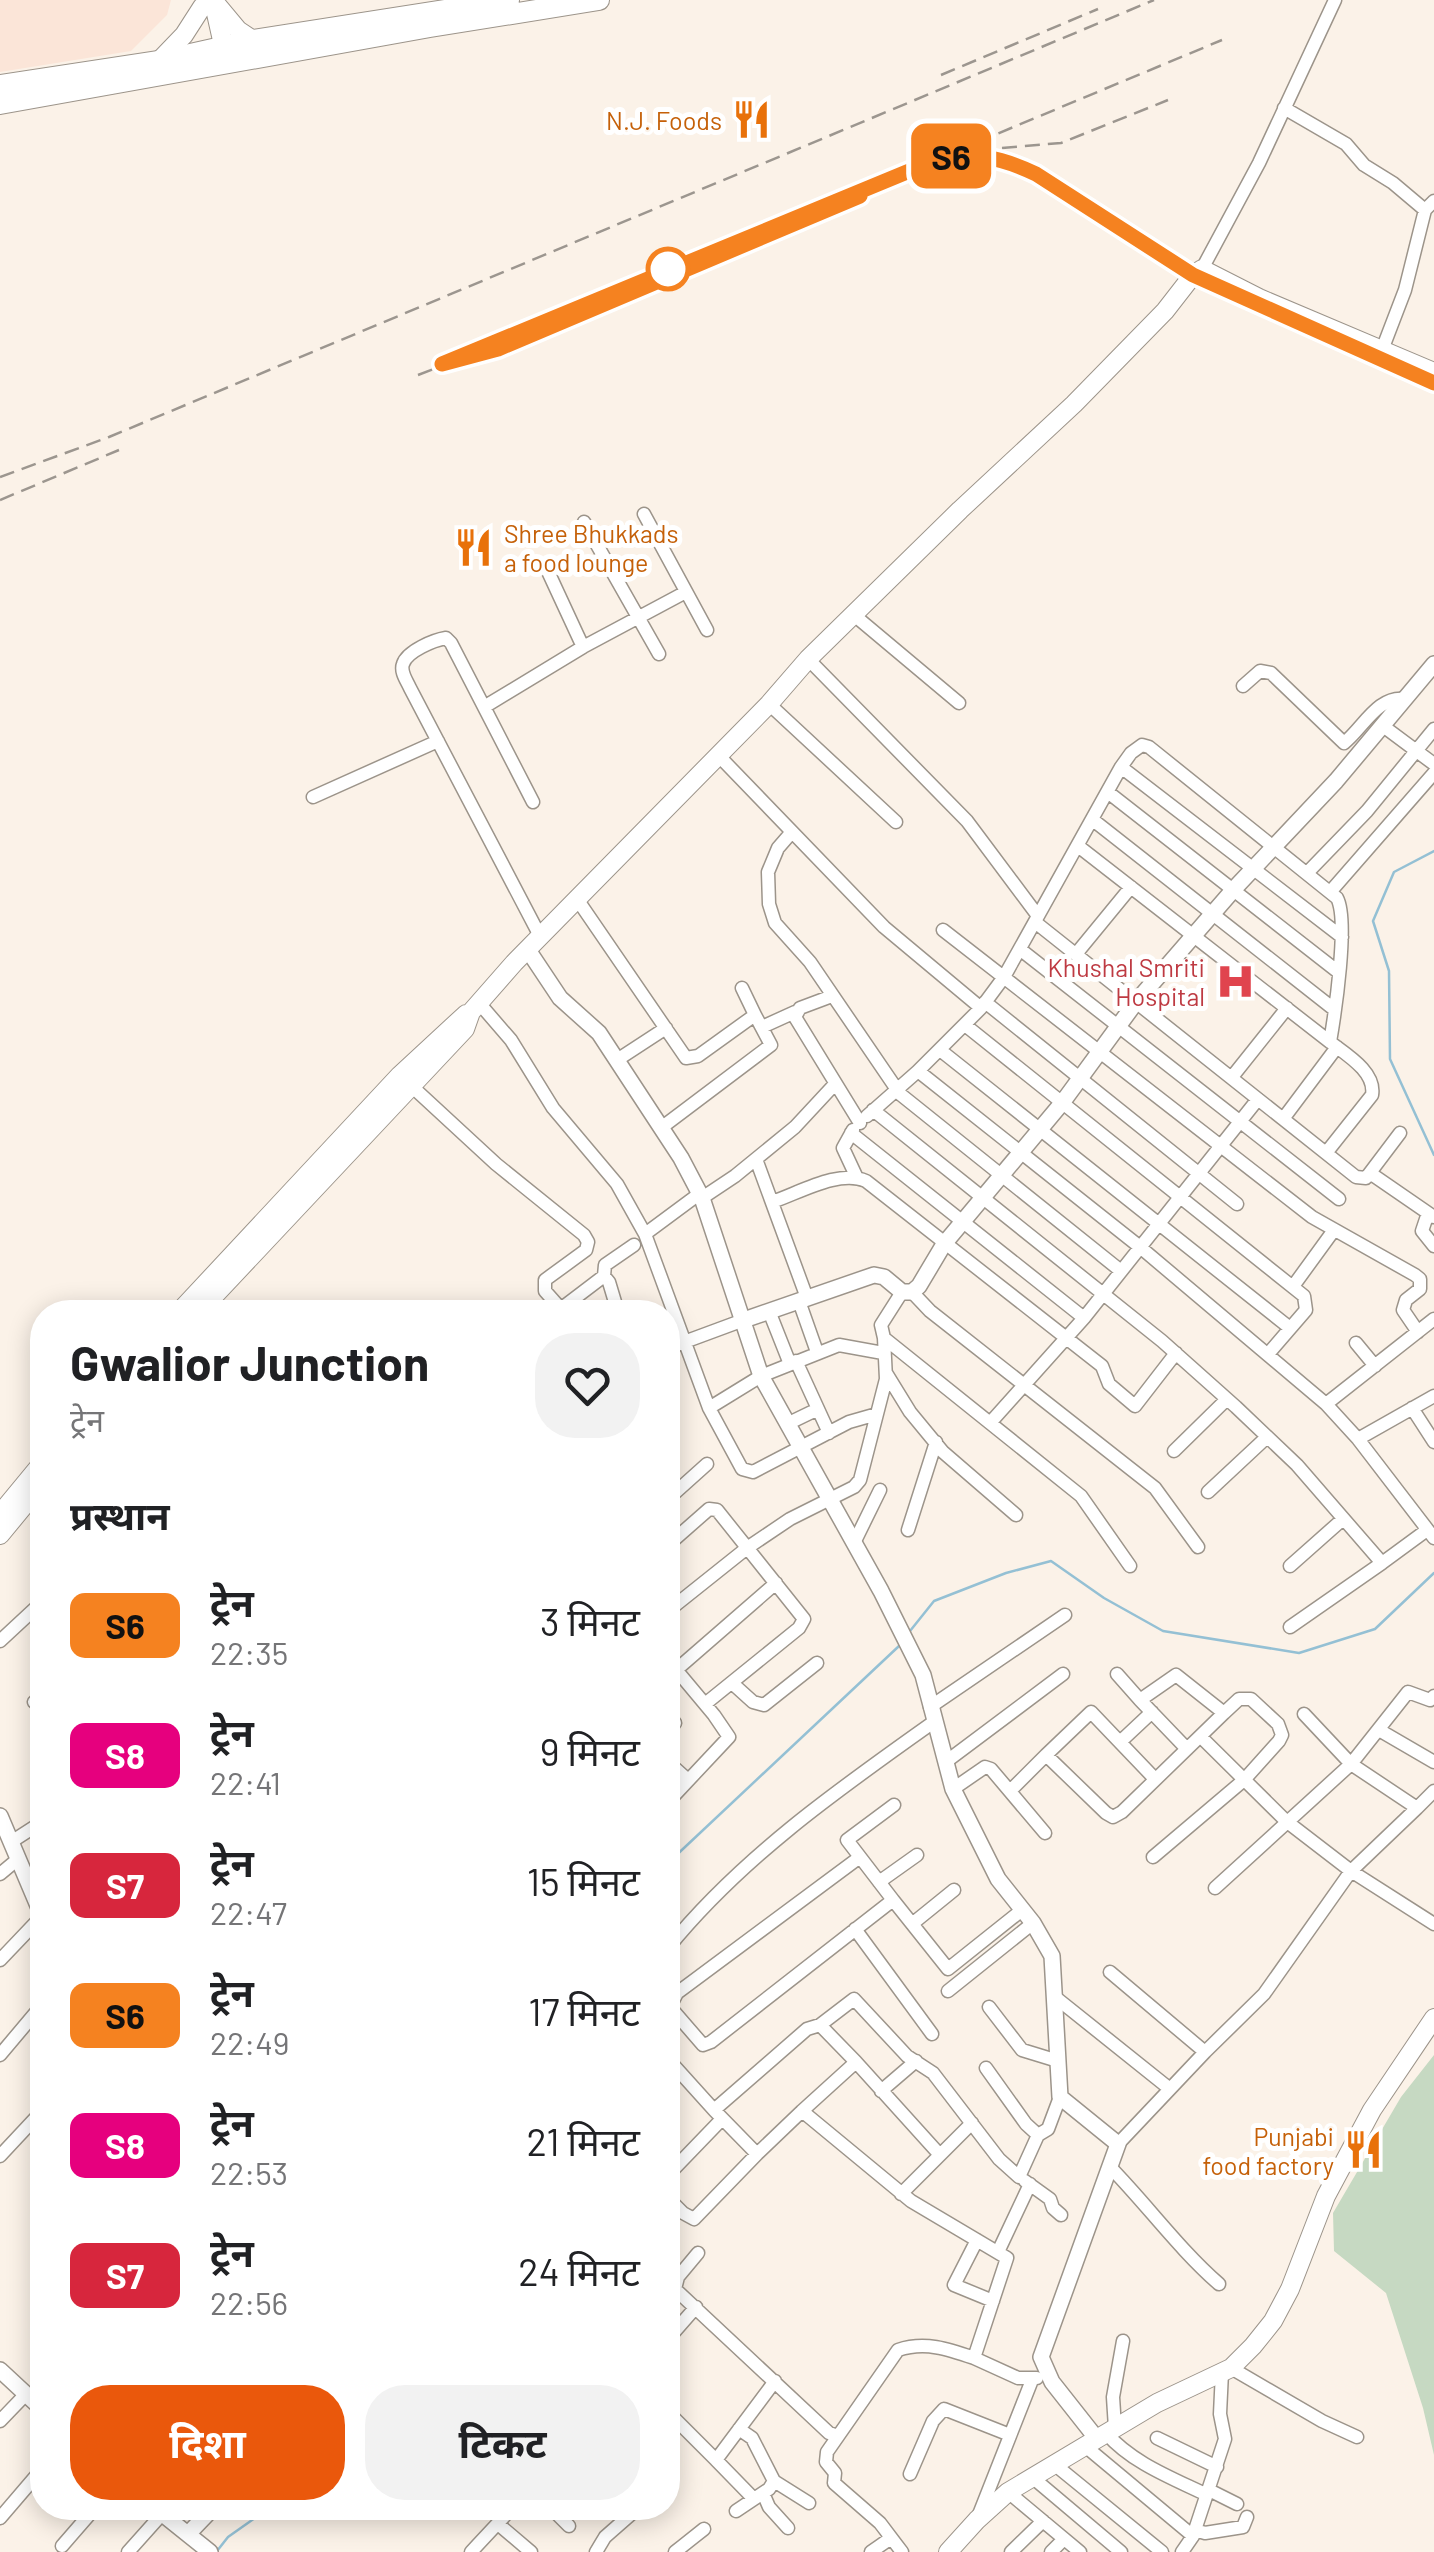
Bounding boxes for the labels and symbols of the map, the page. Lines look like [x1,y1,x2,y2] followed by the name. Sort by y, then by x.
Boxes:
[731,99,773,141] restaurant icon: N.J. Foods
[606,105,722,135] place label: N.J. Foods
[906,124,996,188] line badge: S6
[647,248,689,290] unlabelled marker
[504,518,679,577] place label: Shree Bhukkads a food lounge
[453,526,495,568] restaurant icon: Shree Bhukkads a food lounge
[1048,952,1205,1011] place label: Khushal Smriti Hospital
[1214,960,1256,1002] hospital icon: Khushal Smriti Hospital
[1202,2121,1334,2180] place label: Punjabi food factory
[1343,2129,1385,2171] restaurant icon: Punjabi food factory

